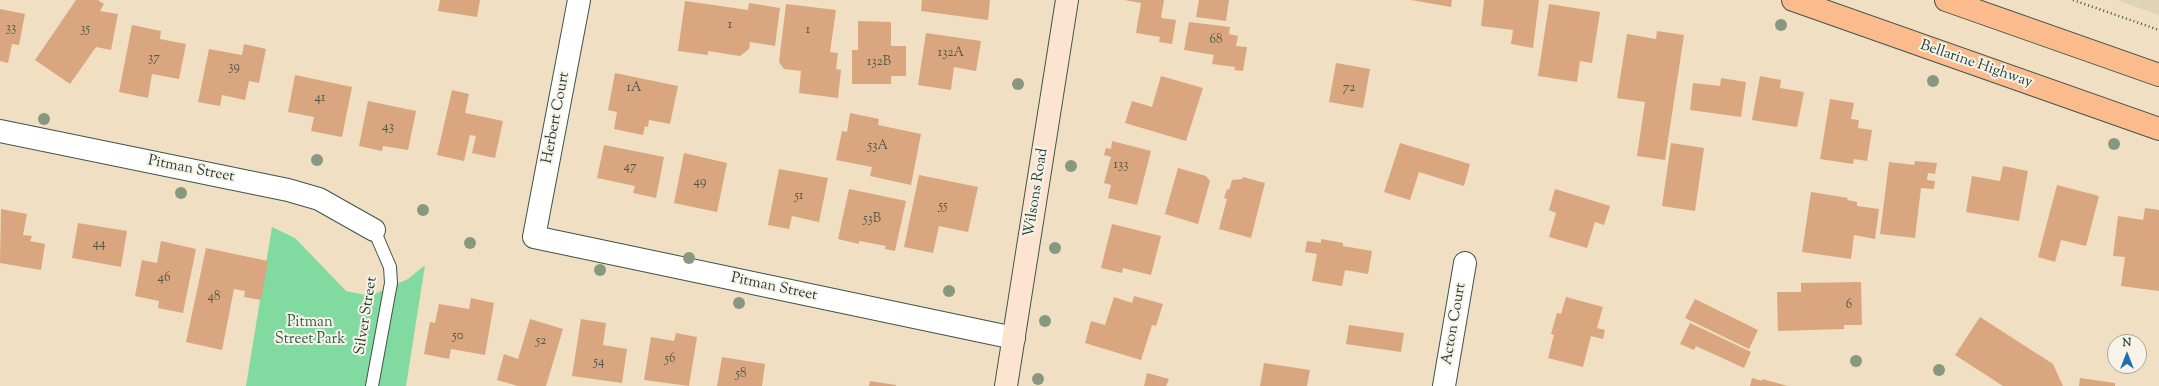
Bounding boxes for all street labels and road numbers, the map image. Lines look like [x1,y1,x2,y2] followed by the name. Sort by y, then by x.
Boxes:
[1917,37,2035,93] street label: Bellarine Highway
[539,71,575,165] street label: Herbert Court
[1021,147,1053,239] street label: Wilsons Road
[146,153,236,187] street label: Pitman Street
[729,270,819,306] street label: Pitman Street
[352,275,382,357] street label: Silver Street
[1439,282,1471,366] street label: Acton Court

